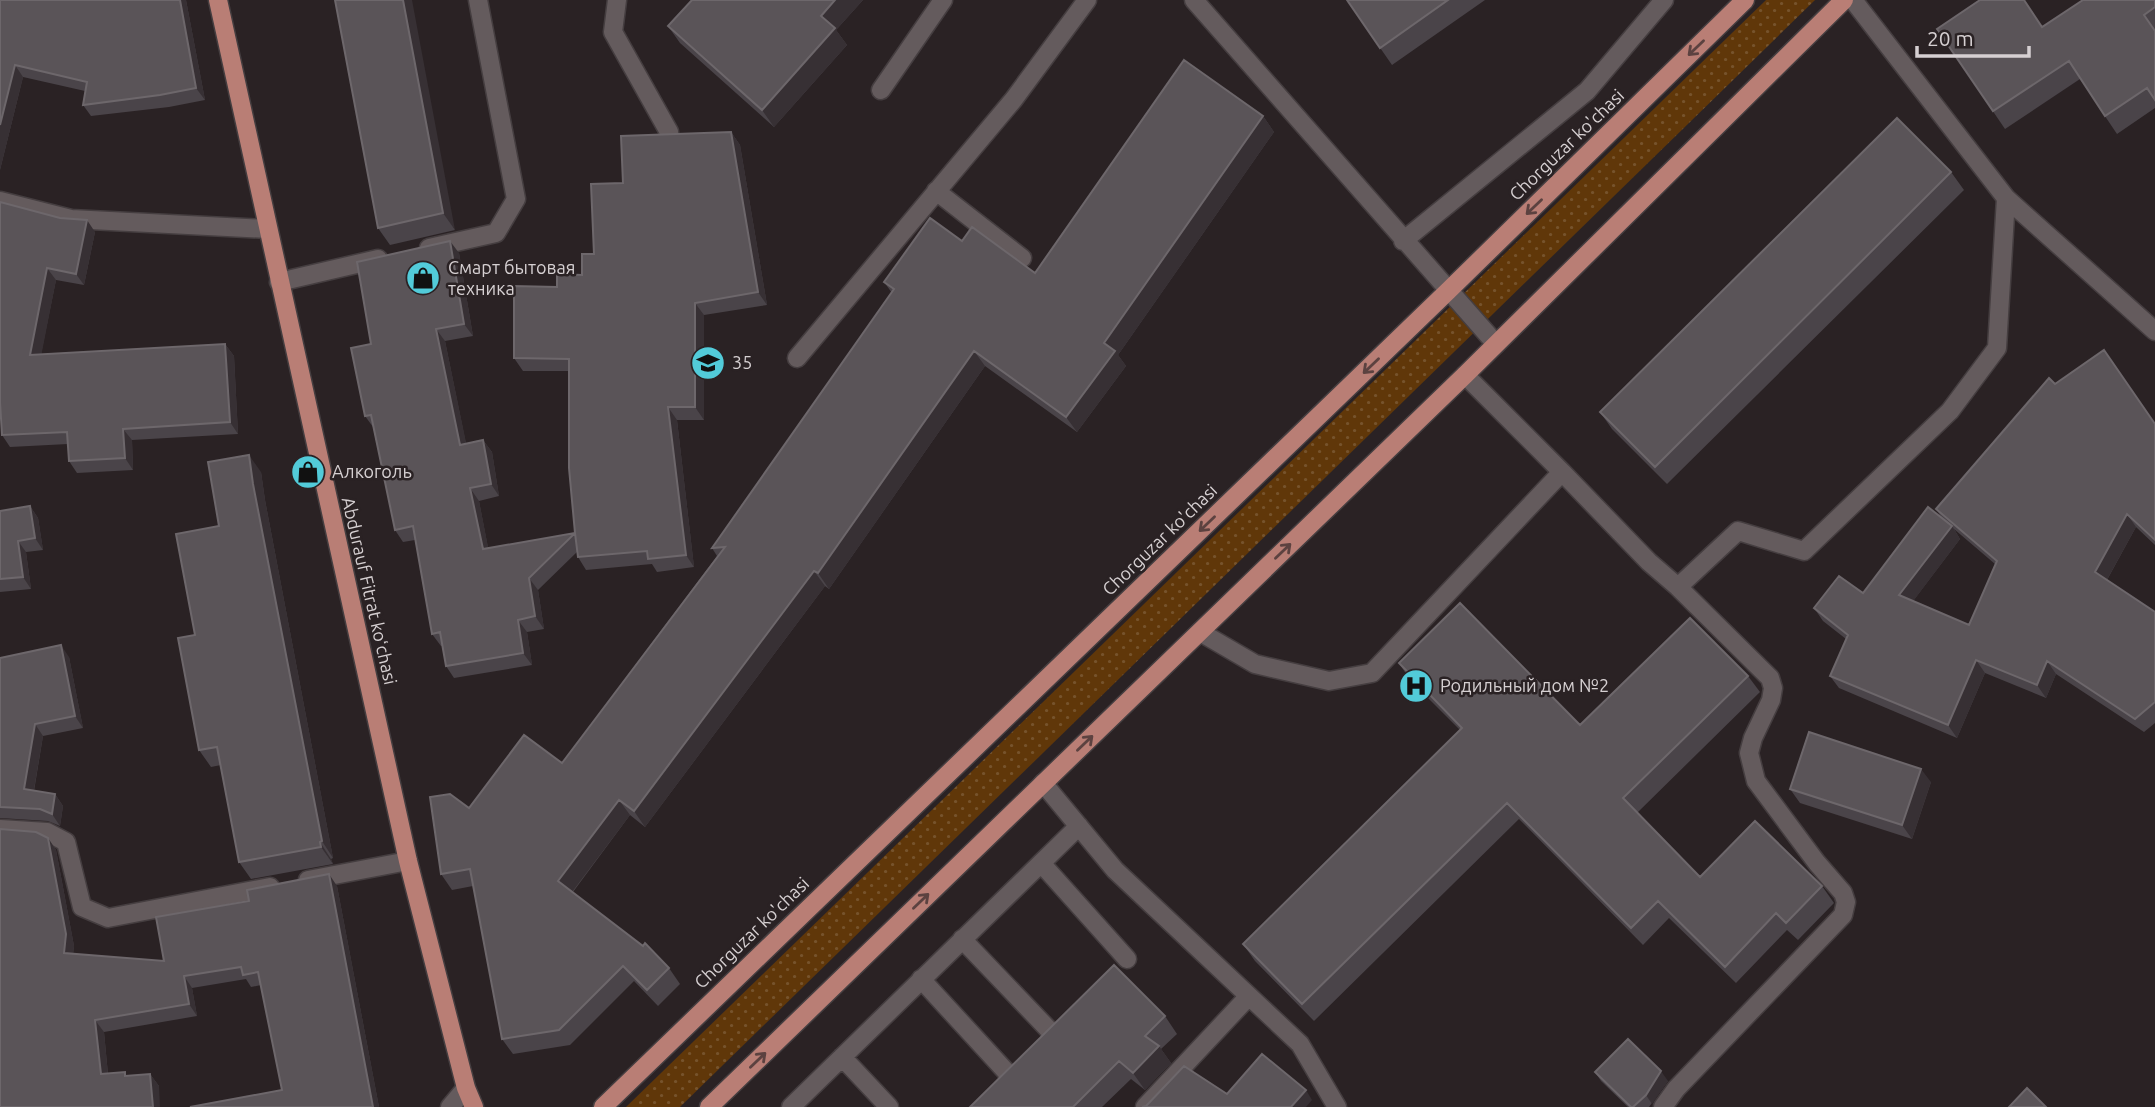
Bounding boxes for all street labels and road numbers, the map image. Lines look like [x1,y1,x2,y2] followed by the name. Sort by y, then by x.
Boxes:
[1505,85,1628,204] street label: Chorguzar ko'chasi
[1098,480,1221,599] street label: Chorguzar ko'chasi
[339,495,401,687] street label: Abdurauf Fitrat koʻchasi
[690,873,813,992] street label: Chorguzar ko'chasi

